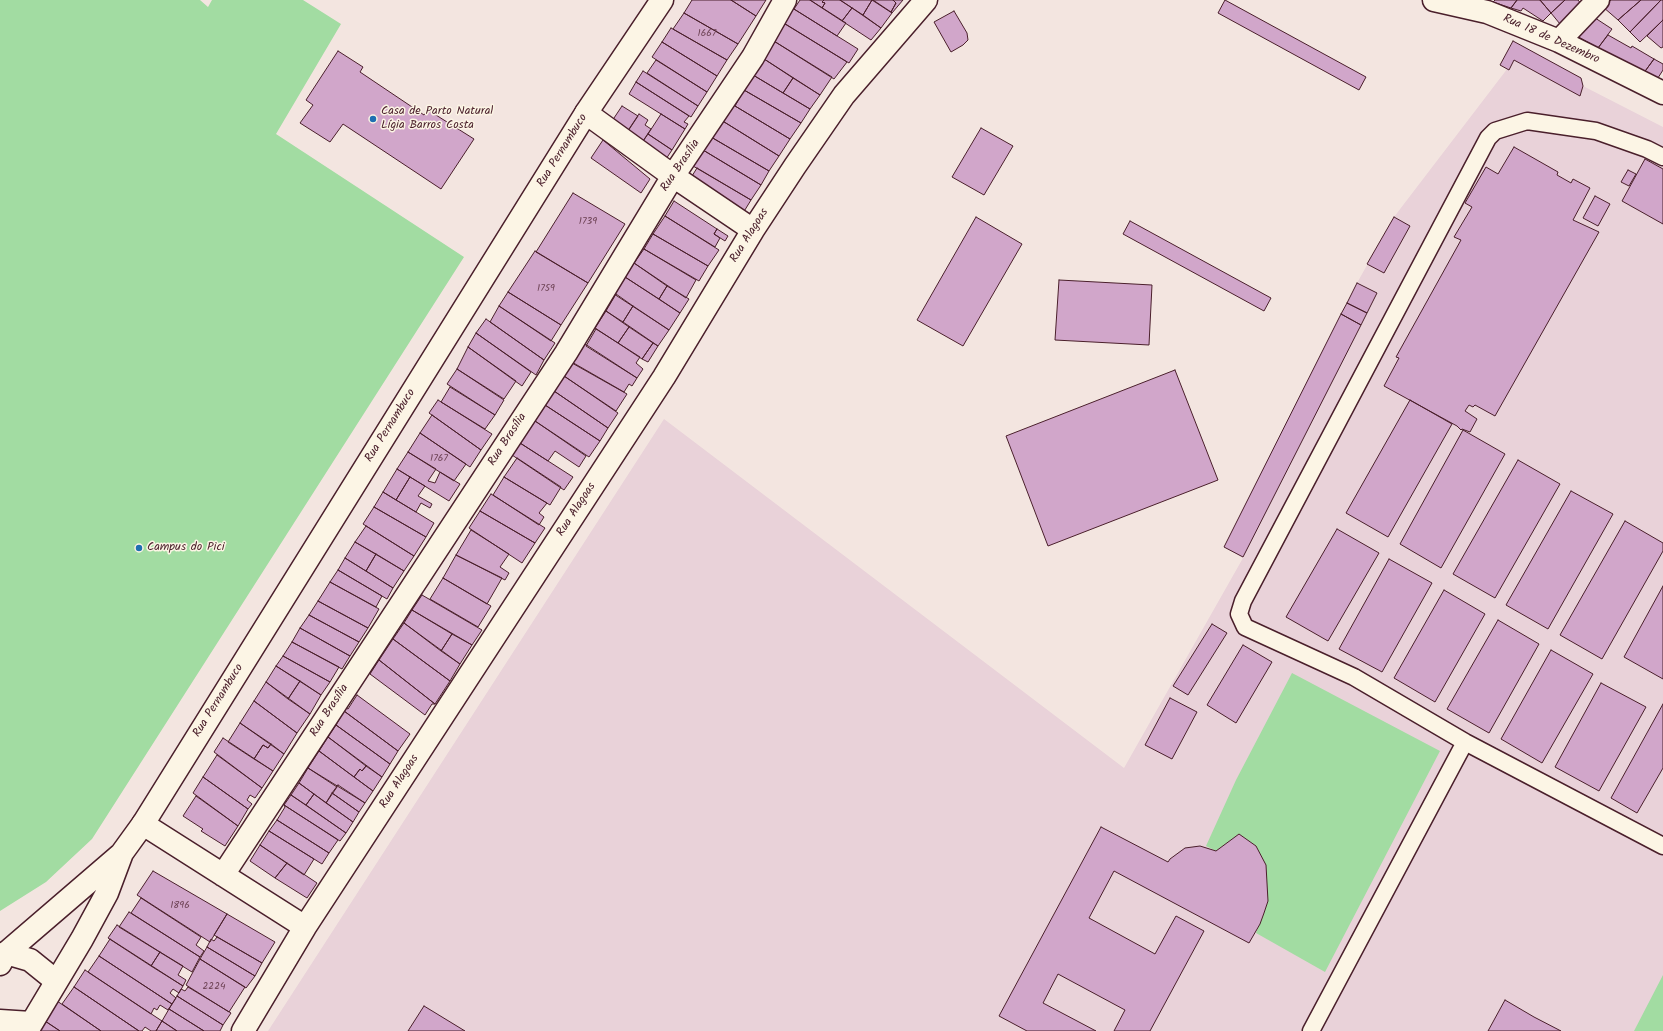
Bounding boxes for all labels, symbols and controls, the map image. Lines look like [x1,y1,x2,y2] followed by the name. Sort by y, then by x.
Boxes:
[1500,12,1602,68] street label: Rua 18 de Dezembro
[698,28,716,40] house number: 1667
[381,105,493,133] place label: Casa de Parto Natural Lígia Barros Costa
[535,112,591,190] street label: Rua Pernambuco
[368,114,378,124] marker: Casa de Parto Natural Lígia Barros Costa
[658,137,704,195] street label: Rua Brasília
[728,206,772,266] street label: Rua Alagoas
[579,216,597,228] house number: 1739
[537,283,555,295] house number: 1759
[363,387,419,465] street label: Rua Pernambuco
[486,411,530,469] street label: Rua Brasília
[430,453,448,465] house number: 1767
[554,481,600,539] street label: Rua Alagoas
[147,541,225,555] place label: Campus do Pici
[134,543,144,553] marker: Campus do Pici
[191,662,247,740] street label: Rua Pernambuco
[308,682,352,740] street label: Rua Brasília
[377,753,423,811] street label: Rua Alagoas
[170,900,190,912] house number: 1896
[203,981,225,993] house number: 2224

